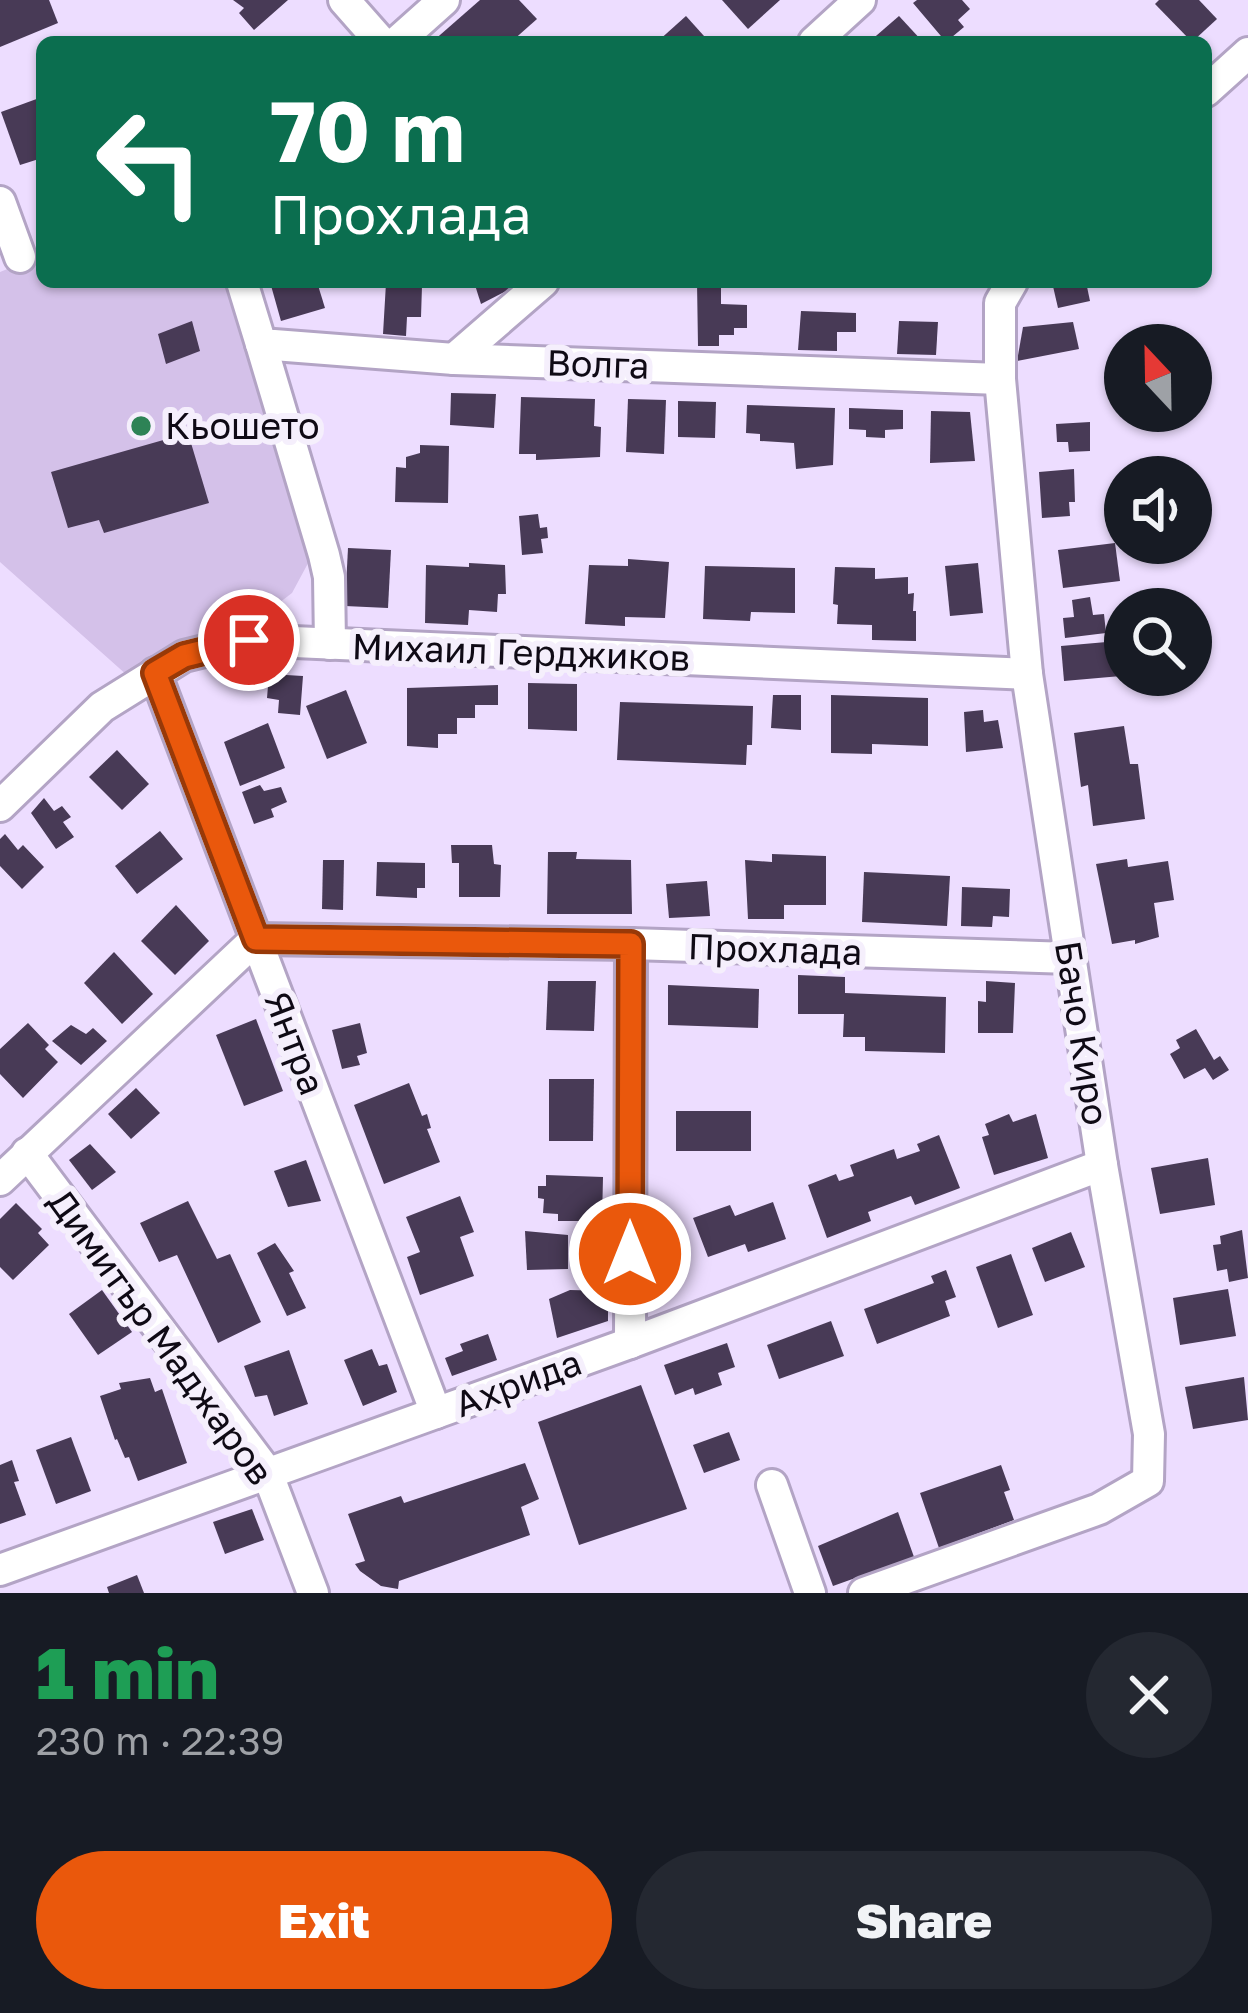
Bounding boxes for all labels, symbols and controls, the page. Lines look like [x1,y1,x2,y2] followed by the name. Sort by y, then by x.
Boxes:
[270,80,465,180] text: 70 m
[72,84,228,240] icon: left
[270,181,532,246] text: Прохлада
[1104,324,1212,432] north arrow
[1104,324,1212,696] map controls
[546,340,650,387] street label: Волга
[165,404,320,447] place label: Кьошето
[128,413,154,439] marker: Кьошето
[1104,456,1212,564] button: sound
[1104,588,1212,696] button: search
[198,589,300,691] pin
[216,607,282,673] icon: arrive
[351,624,691,679] street label: Михаил Герджиков
[687,924,863,973] street label: Прохлада
[1047,938,1118,1128] street label: Бачо Киро
[256,985,335,1100] street label: Янтра
[40,1181,283,1493] street label: Димитър Маджаров
[567,1191,693,1317] position arrow
[449,1340,587,1425] street label: Ахрида
[36,1628,219,1715] text: 1 min
[1086,1632,1212,1758] button: close
[36,1717,284,1764] text: 230 m · 22:39
[36,1851,612,1989] button: Exit
[636,1851,1212,1989] button: Share

